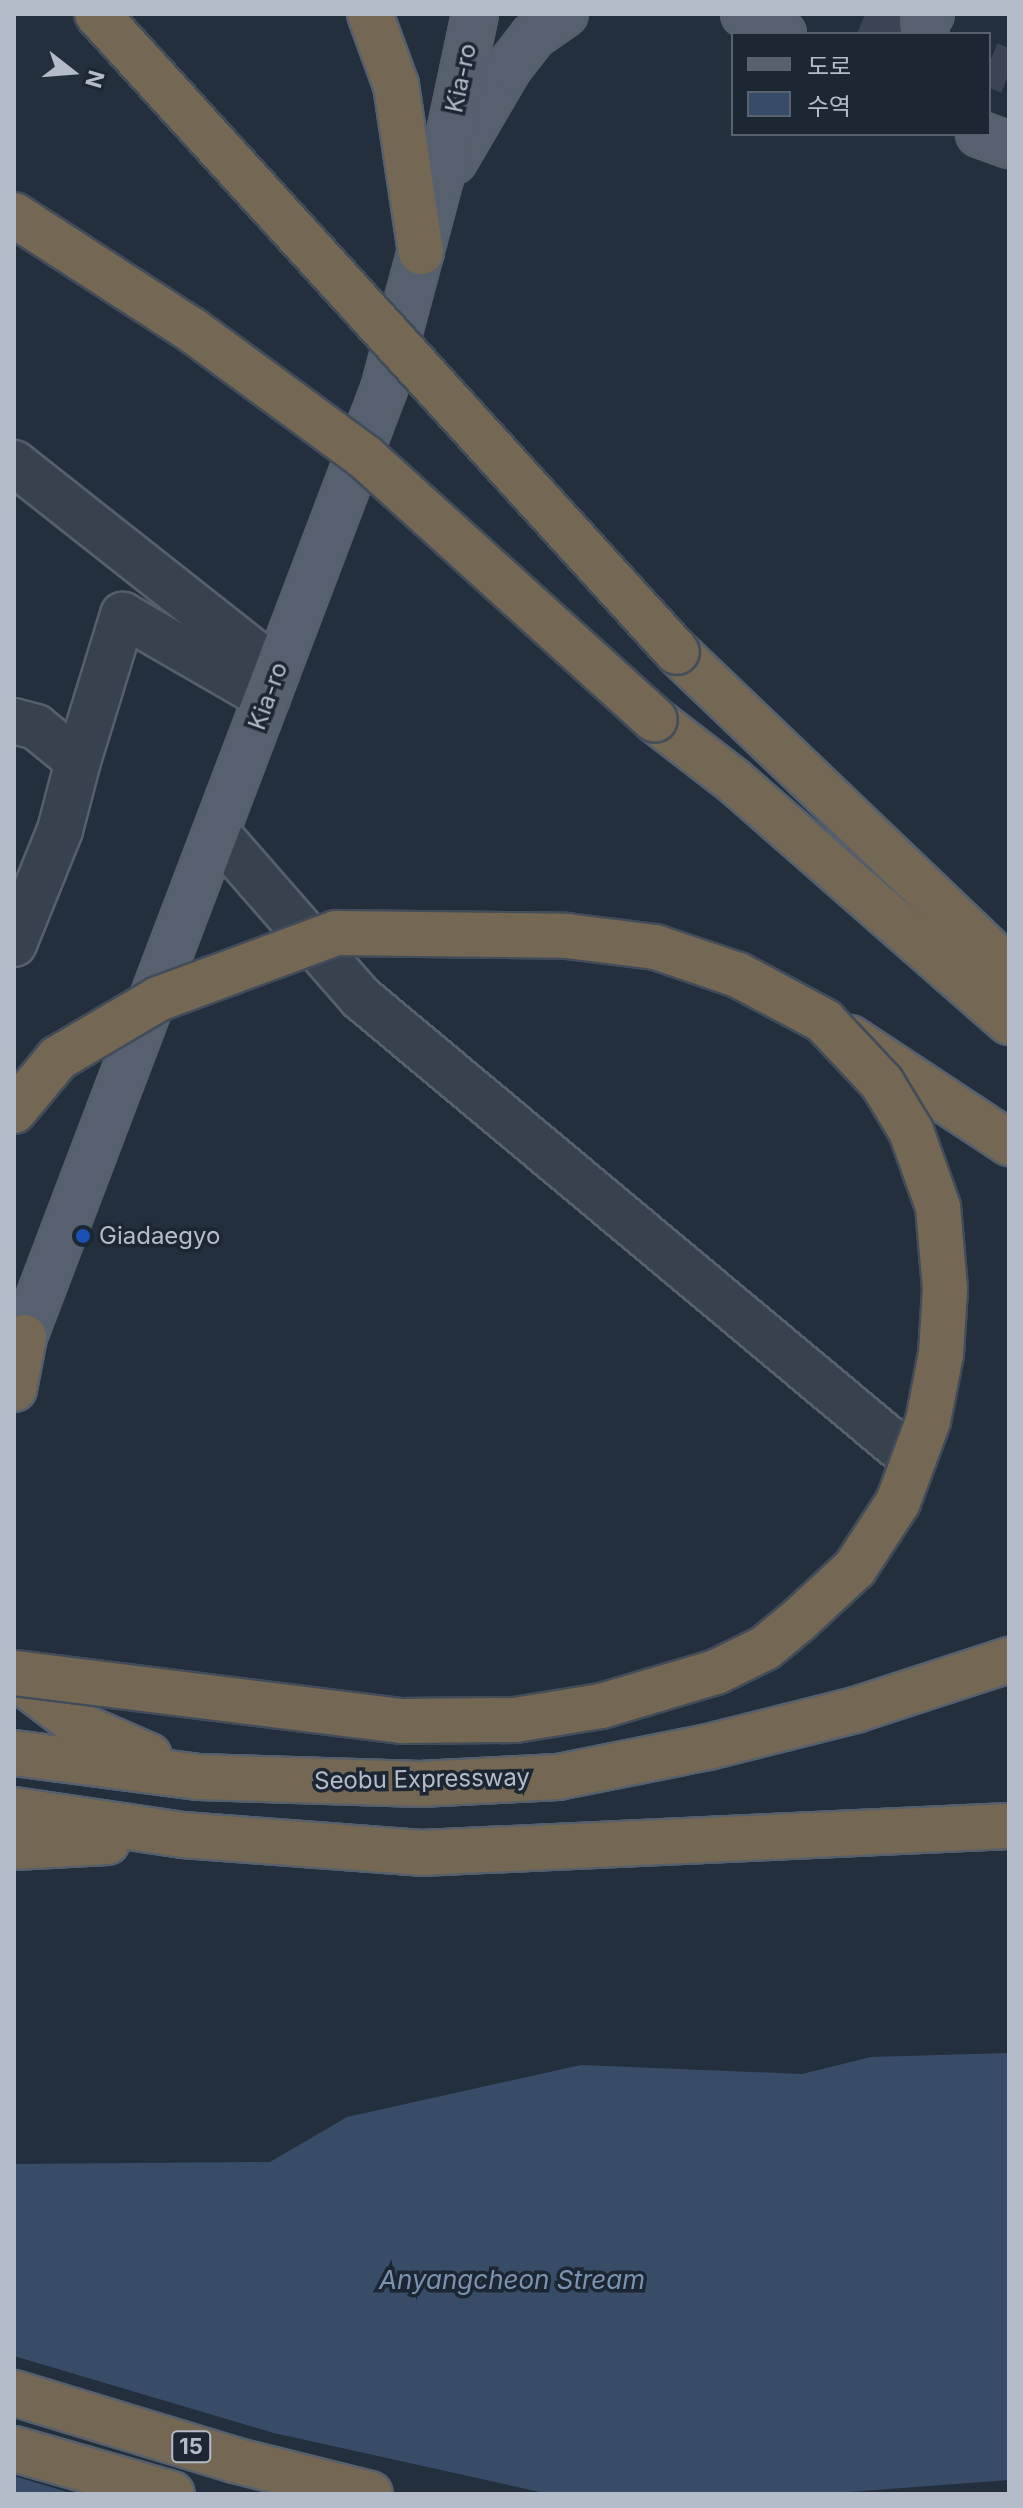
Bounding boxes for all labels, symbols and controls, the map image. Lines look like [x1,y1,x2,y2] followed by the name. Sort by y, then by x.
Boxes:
[32,32,112,112] north arrow
[731,32,991,136] legend
[440,41,482,115] street label: Kia-ro
[807,52,851,81] text: 도로
[80,67,110,91] text: N
[807,92,851,121] text: 수역
[243,658,293,734] street label: Kia-ro
[99,1222,220,1250] place label: Giadaegyo
[74,1227,92,1245] marker: Giadaegyo
[314,1763,530,1795] street label: Seobu Expressway
[379,2264,645,2296] water label: Anyangcheon Stream
[171,2429,211,2465] road number: 15

